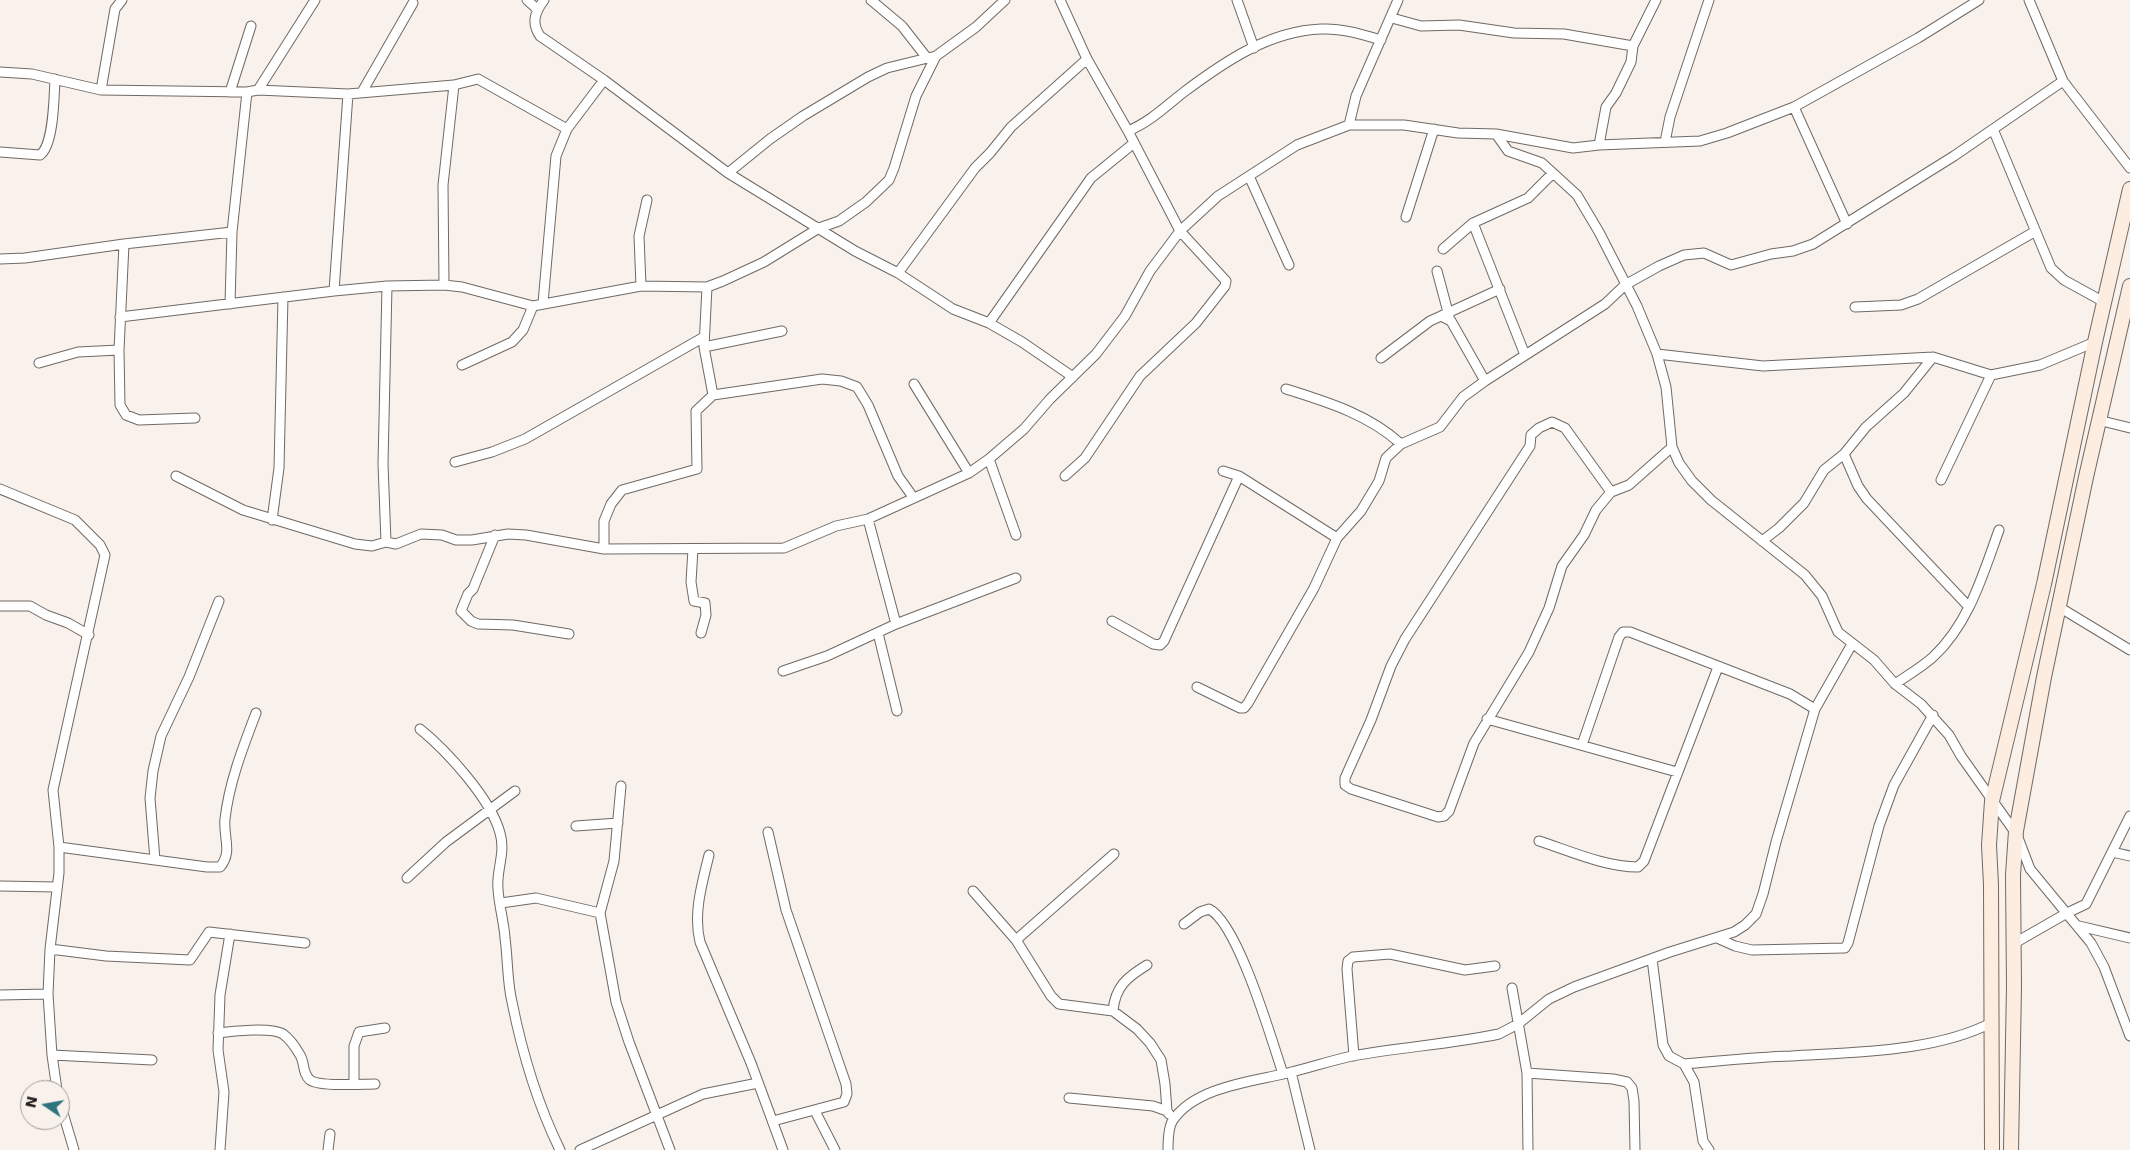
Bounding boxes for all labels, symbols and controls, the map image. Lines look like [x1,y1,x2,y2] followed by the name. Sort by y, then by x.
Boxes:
[20,1080,70,1130] north arrow
[22,1095,40,1109] text: N

